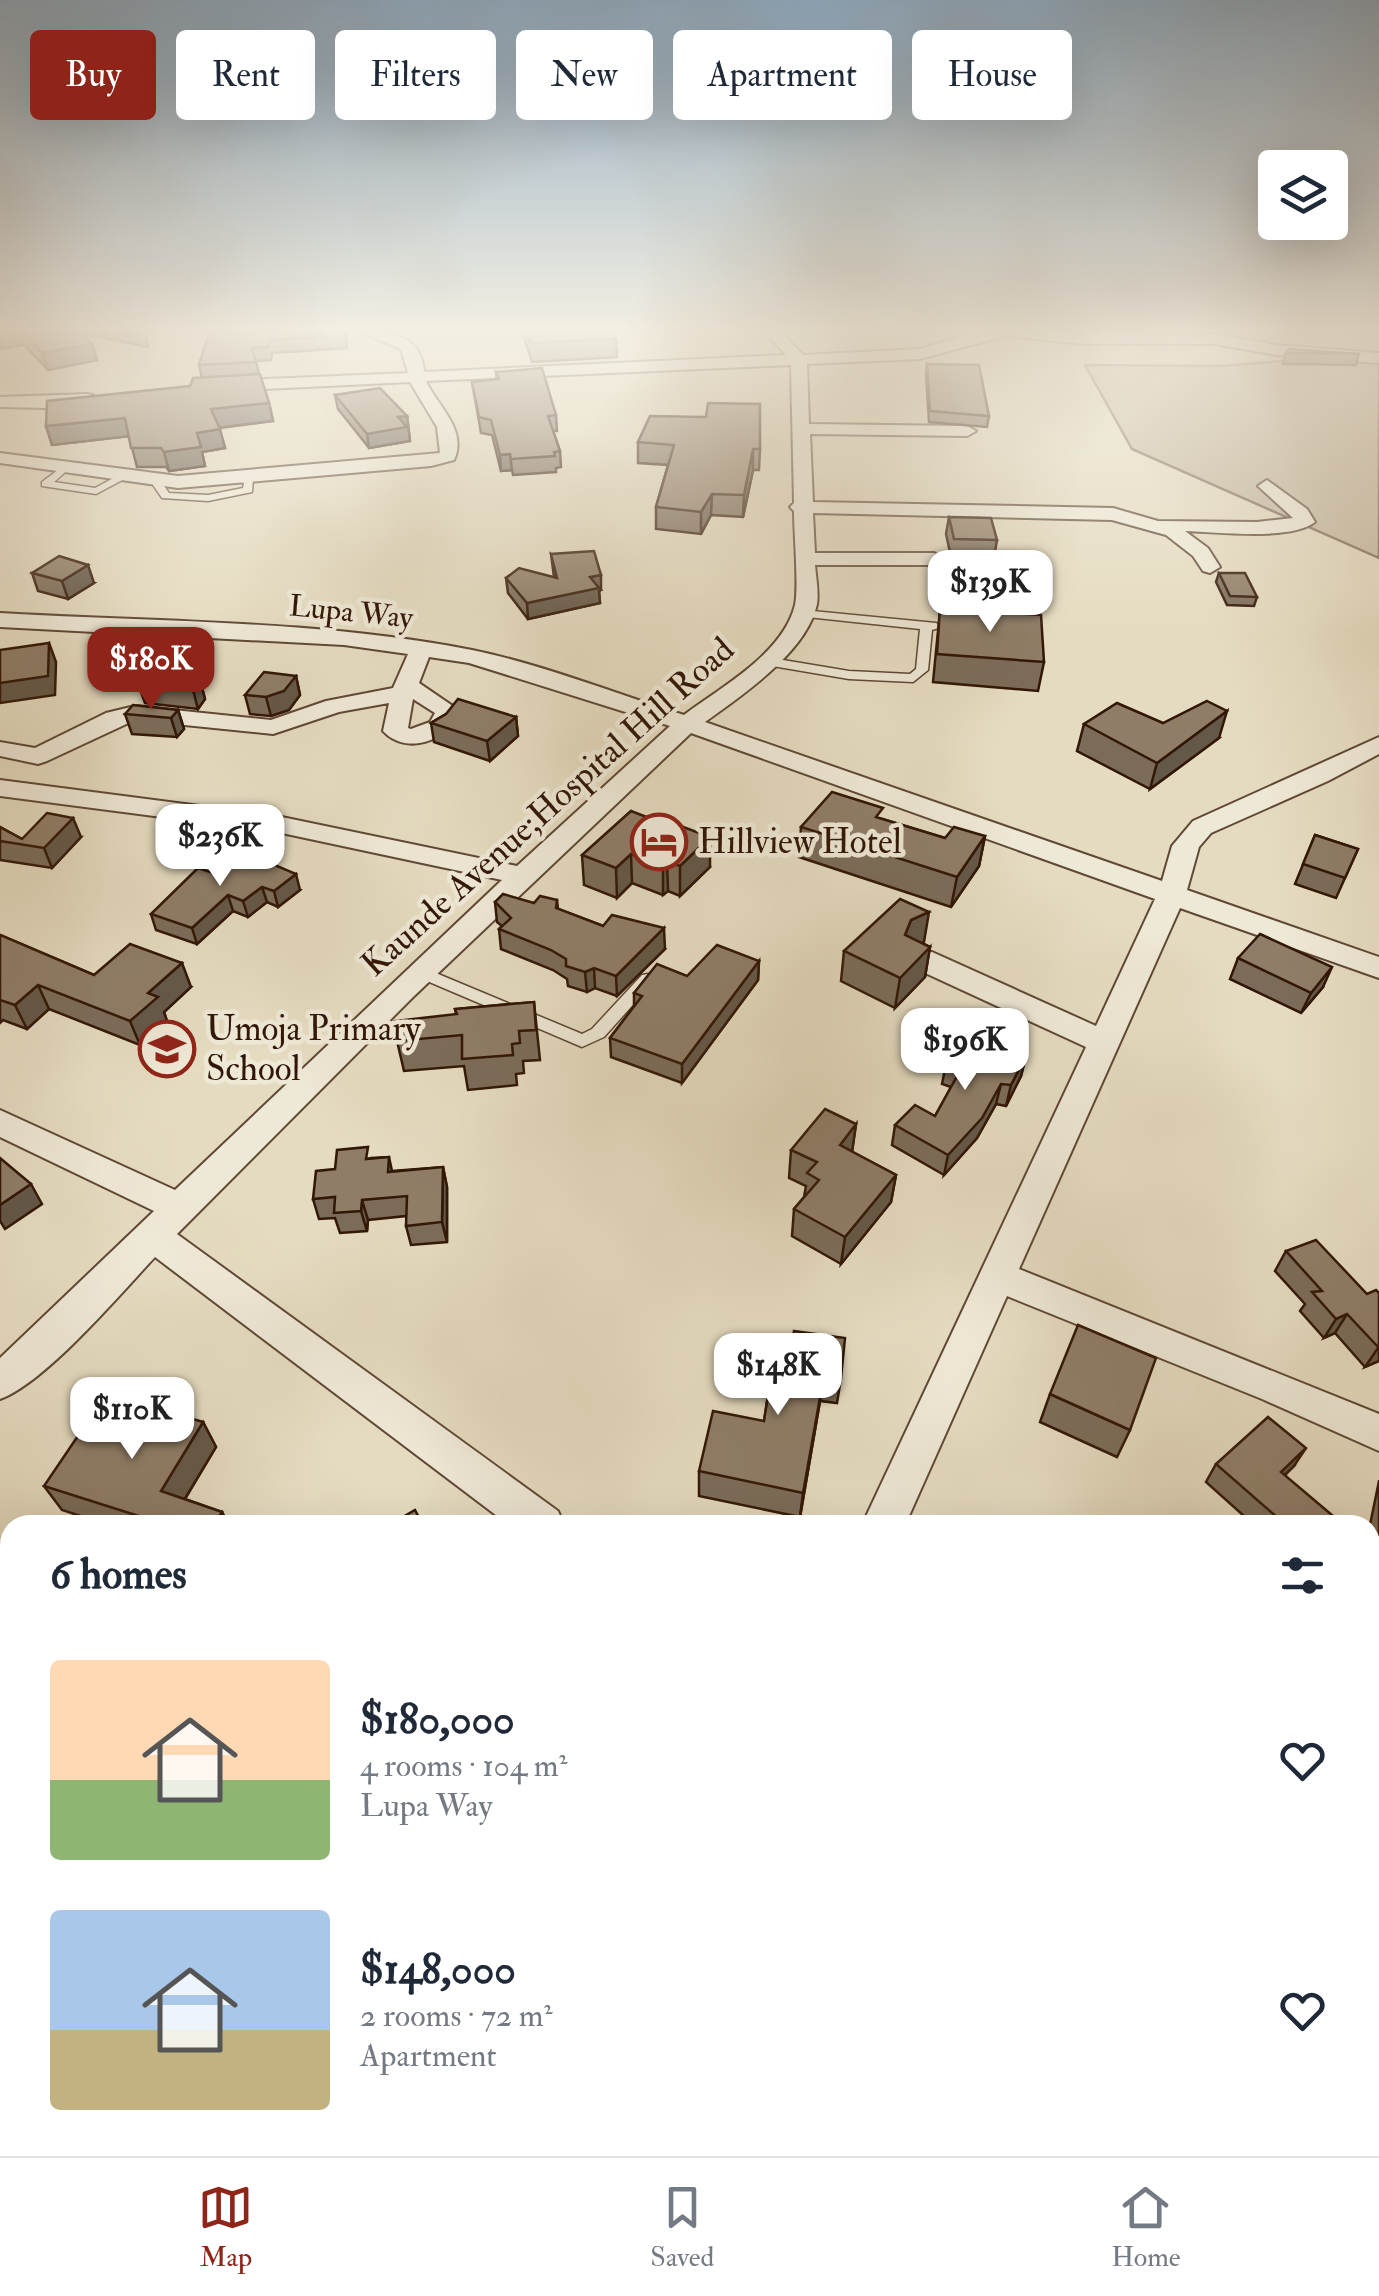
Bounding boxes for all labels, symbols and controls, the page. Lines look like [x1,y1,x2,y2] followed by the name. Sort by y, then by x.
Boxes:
[30,30,156,120] chip: Buy
[176,30,315,120] chip: Rent
[335,30,496,120] chip: Filters
[516,30,653,120] chip: New
[673,30,892,120] chip: Apartment
[912,30,1072,120] chip: House
[1258,150,1348,240] map controls
[1258,150,1348,240] button: layers
[920,550,1060,635] pin: $139K
[950,562,1030,602] text: $139K
[287,587,415,637] street label: Lupa Way
[81,627,221,712] pin: $180K
[353,628,743,986] street label: Kaunde Avenue;Hospital Hill Road
[109,639,193,679] text: $180K
[150,804,290,889] pin: $236K
[629,812,689,872] hotel icon: Hillview Hotel
[177,816,263,856] text: $236K
[698,820,902,864] place label: Hillview Hotel
[206,1007,421,1091] place label: Umoja Primary School
[895,1008,1035,1093] pin: $196K
[137,1019,197,1079] school or university icon: Umoja Primary School
[923,1020,1007,1060] text: $196K
[708,1333,848,1418] pin: $148K
[736,1345,820,1385] text: $148K
[62,1377,202,1462] pin: $110K
[92,1389,172,1429] text: $110K
[1275,1548,1330,1603] icon: filters
[50,1549,187,1601] text: 6 homes
[360,1694,515,1746] text: $180,000
[130,1700,250,1820] icon: home
[1275,1733,1330,1788] icon: heart
[360,1746,568,1786] text: 4 rooms · 104 m²
[360,1786,492,1826] text: Lupa Way
[360,1944,516,1996] text: $148,000
[130,1950,250,2070] icon: home
[1275,1983,1330,2038] icon: heart
[360,1996,553,2036] text: 2 rooms · 72 m²
[360,2036,497,2076] text: Apartment
[198,2180,253,2275] tab: Map
[650,2180,714,2275] tab: Saved
[1111,2180,1181,2275] tab: Home

